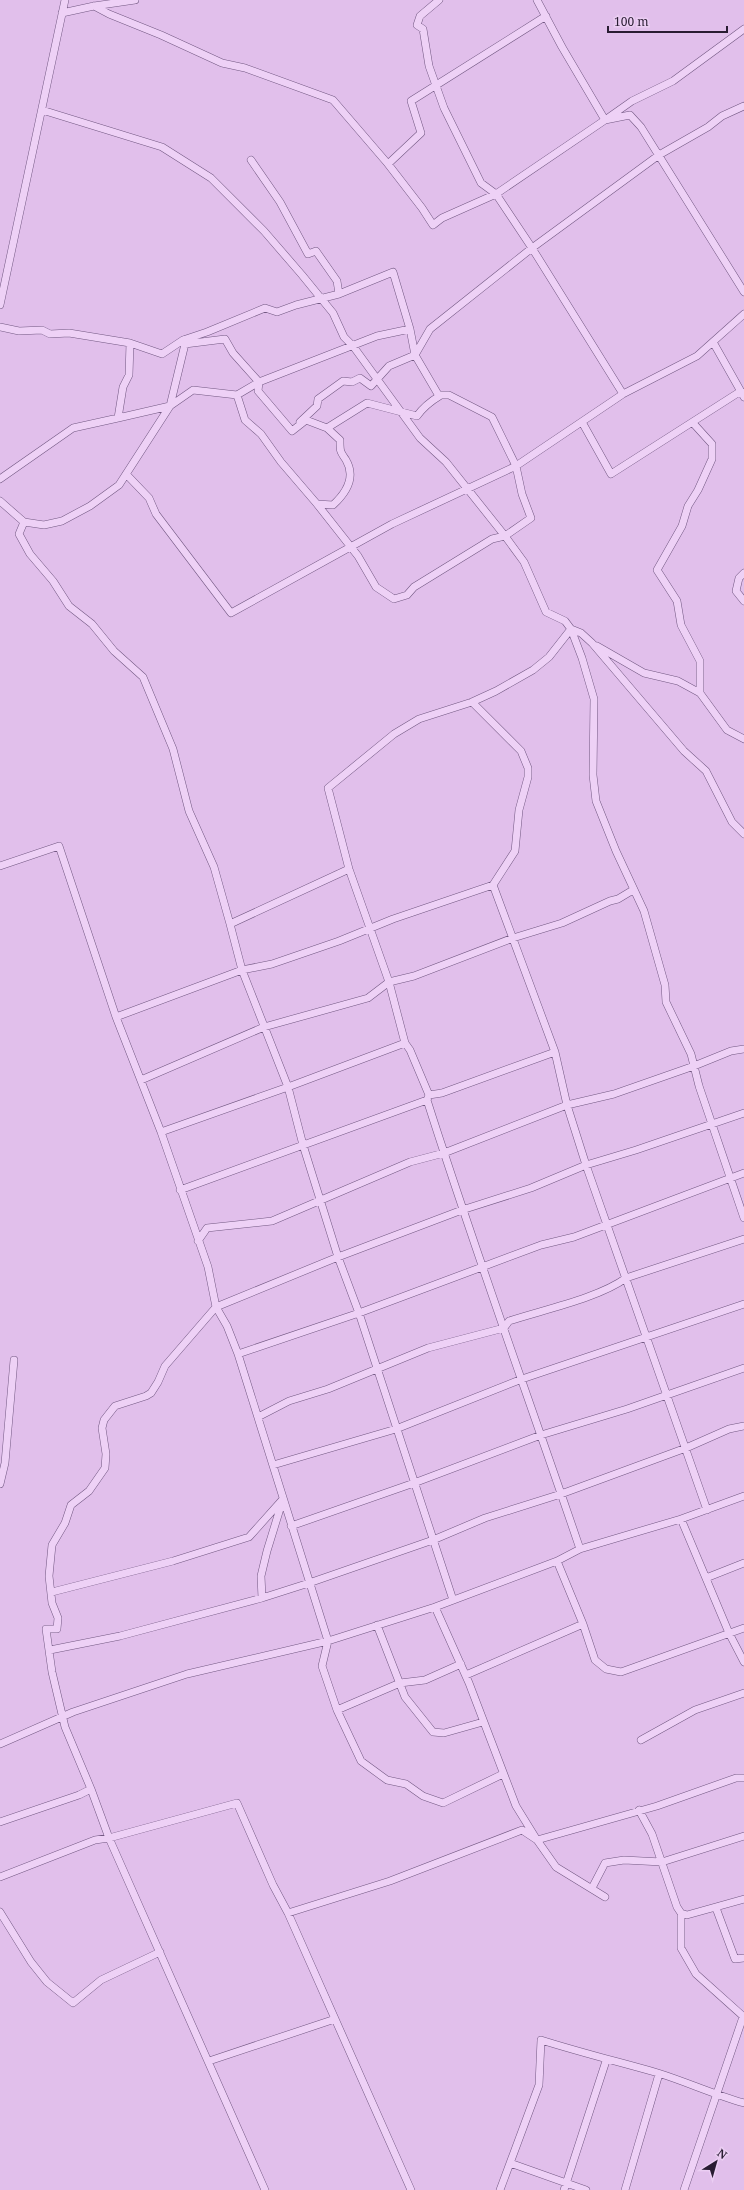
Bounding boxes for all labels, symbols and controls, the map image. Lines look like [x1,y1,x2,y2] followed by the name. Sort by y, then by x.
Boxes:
[608,8,727,34] scale bar
[614,13,649,30] text: 100 m
[696,2142,736,2182] north arrow
[714,2145,731,2162] text: N

